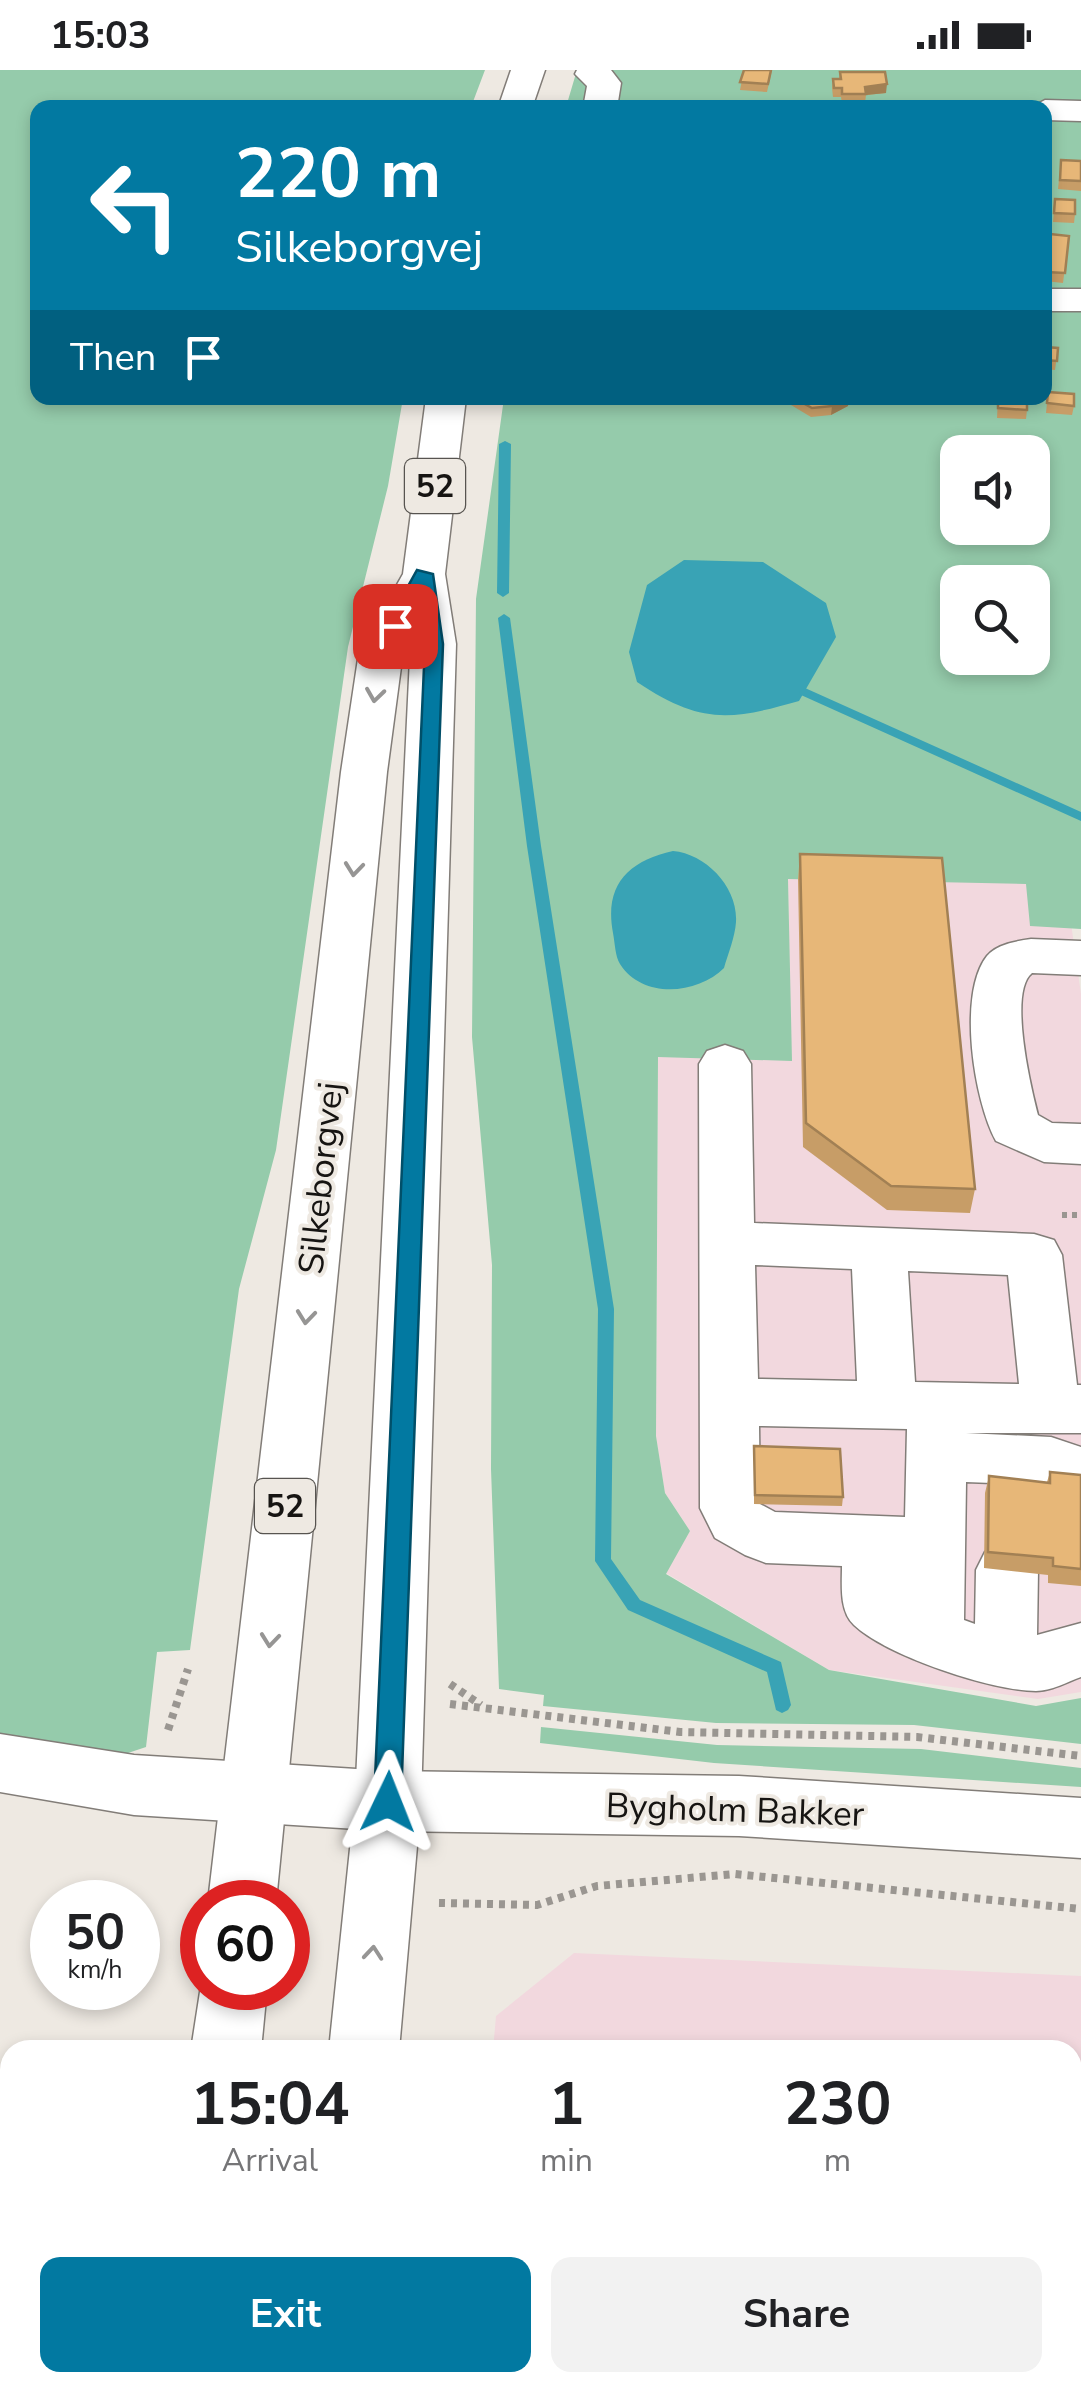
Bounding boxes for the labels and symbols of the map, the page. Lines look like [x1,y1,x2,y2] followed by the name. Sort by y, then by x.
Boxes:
[405,459,465,513] road number: 52
[353,584,438,669] pin
[365,686,386,703] one-way arrow
[344,862,365,878] one-way arrow
[288,1080,354,1276] street label: Silkeborgvej
[296,1310,317,1326] one-way arrow
[255,1479,315,1533] road number: 52
[260,1633,281,1649] one-way arrow
[336,1750,440,1854] position arrow
[605,1782,865,1838] street label: Bygholm Bakker
[180,1880,310,2010] speed limit sign: 60
[362,1944,384,1960] one-way arrow

